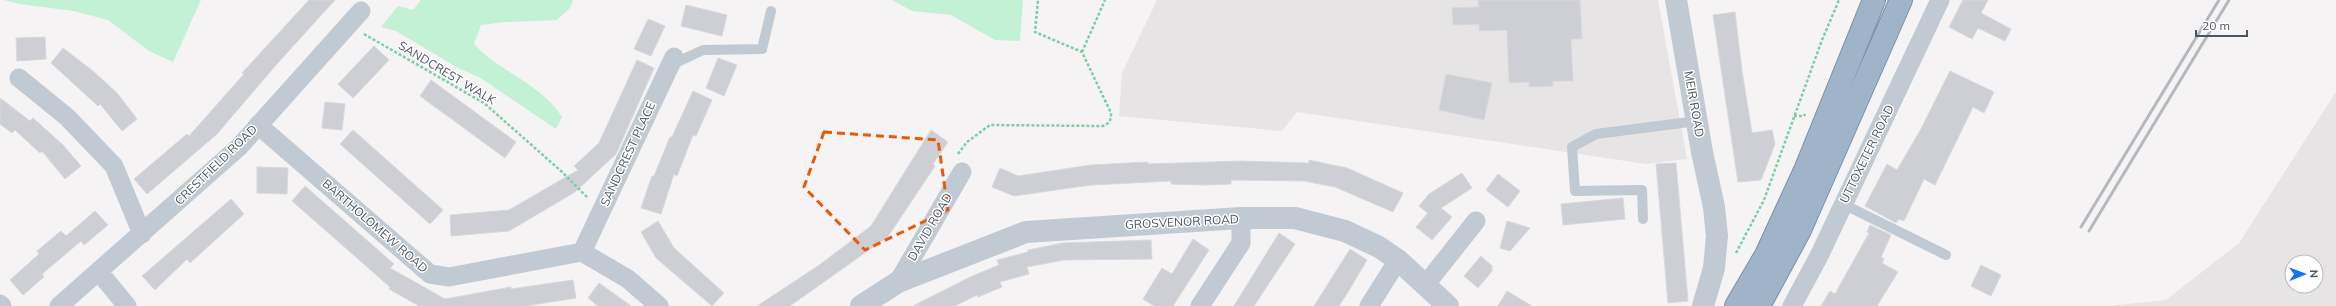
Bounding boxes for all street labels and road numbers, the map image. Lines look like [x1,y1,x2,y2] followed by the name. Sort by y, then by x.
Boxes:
[396,38,499,108] street label: SANDCREST WALK
[1681,70,1708,138] street label: MEIR ROAD
[597,99,658,208] street label: SANDCREST PLACE
[1836,102,1897,205] street label: UTTOXETER ROAD
[171,121,260,208] street label: CRESTFIELD ROAD
[319,176,431,276] street label: BARTHOLOMEW ROAD
[904,190,955,263] street label: DAVID ROAD
[1125,211,1239,232] street label: GROSVENOR ROAD

